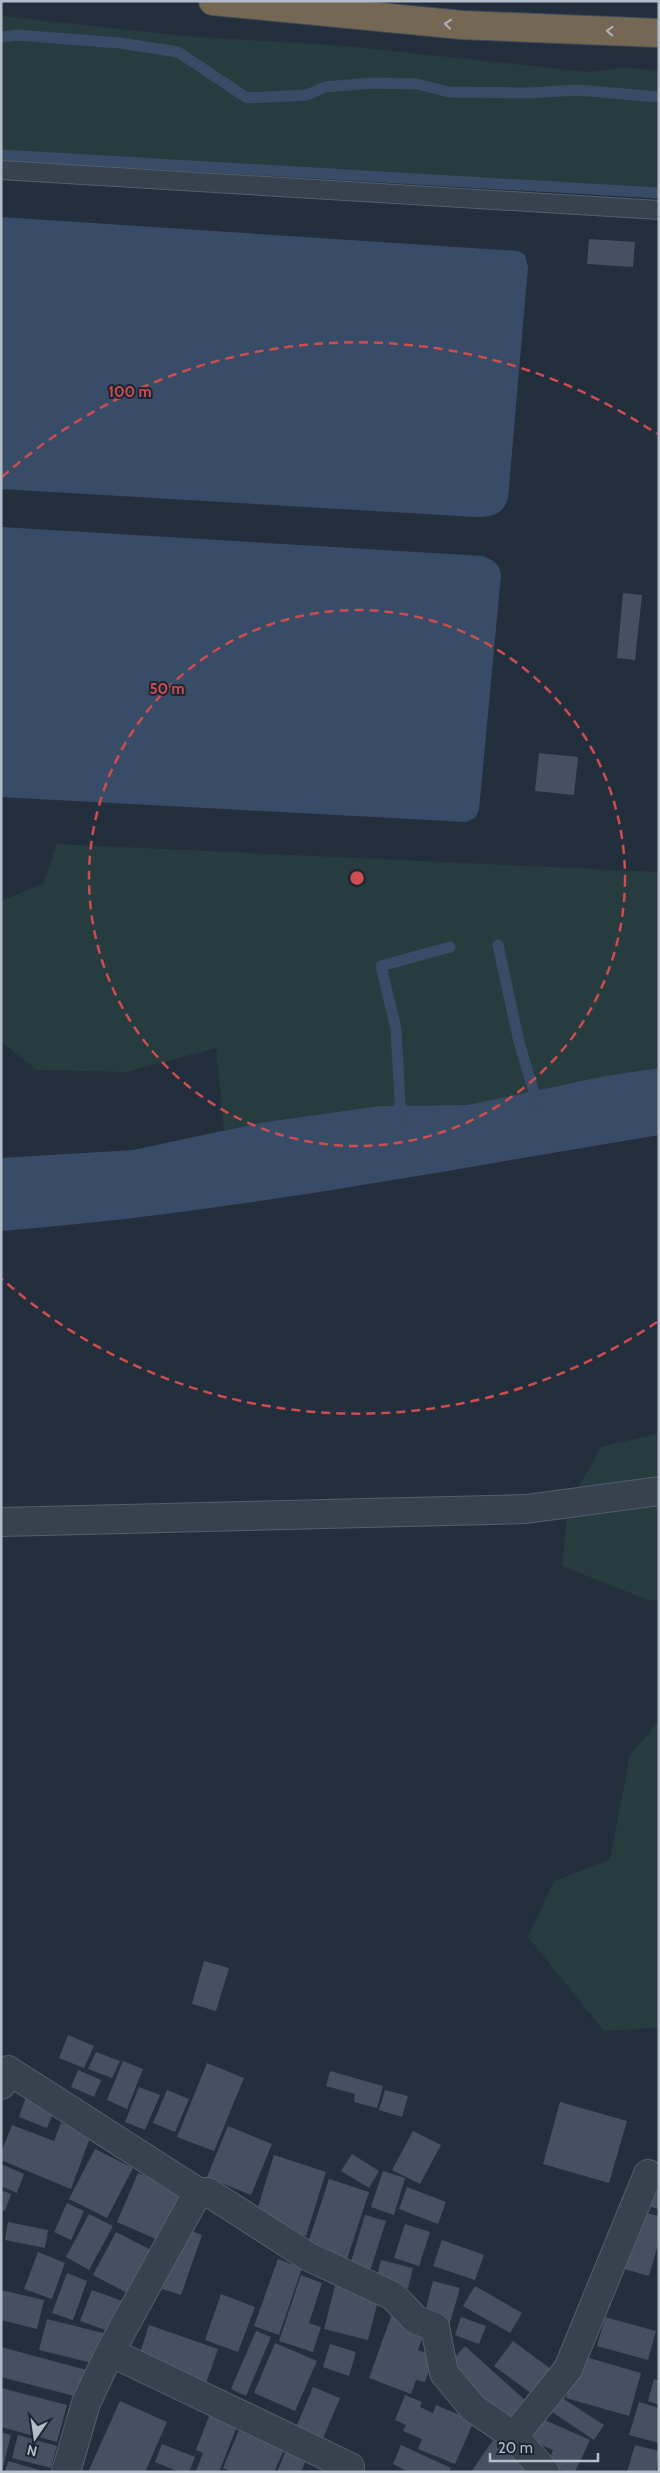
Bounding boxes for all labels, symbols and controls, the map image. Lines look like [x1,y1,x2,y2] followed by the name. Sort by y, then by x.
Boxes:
[443,19,451,30] one-way arrow
[606,25,614,36] one-way arrow
[108,383,152,401] text: 100 m
[149,680,185,698] text: 50 m
[348,869,366,887] centre of rings
[10,2413,60,2463] north arrow
[490,2430,598,2462] scale bar
[498,2439,533,2457] text: 20 m
[25,2441,39,2461] text: N

